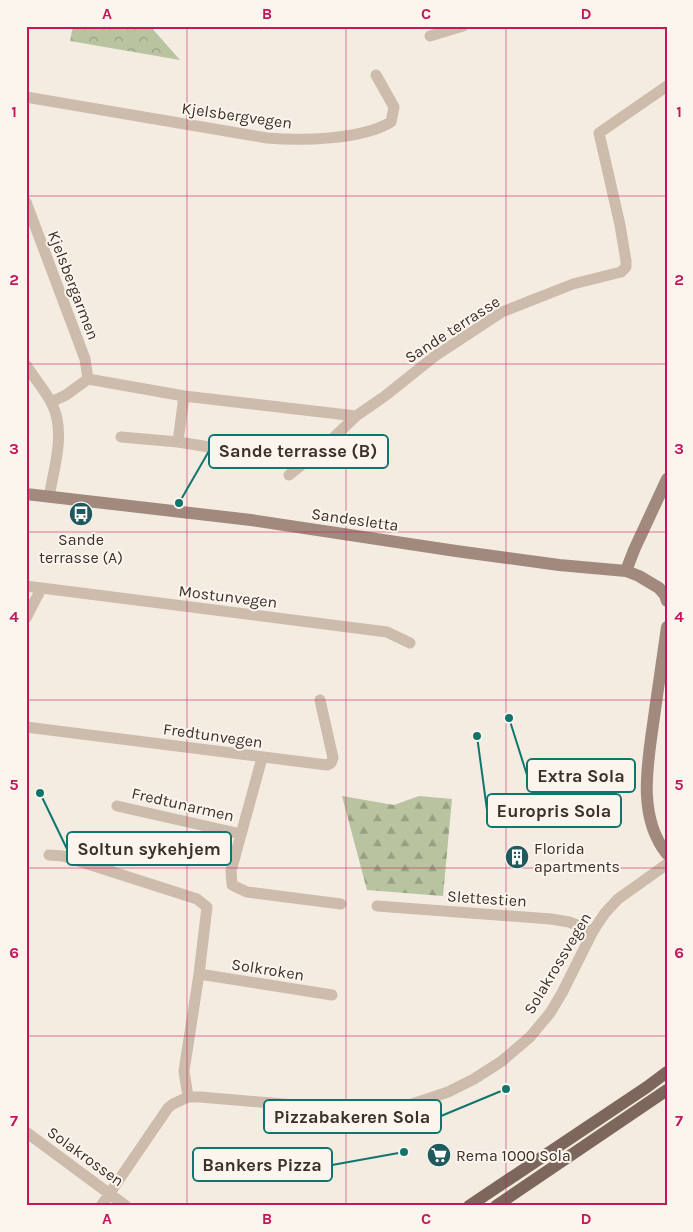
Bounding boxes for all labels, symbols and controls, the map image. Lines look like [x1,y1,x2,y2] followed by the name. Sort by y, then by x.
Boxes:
[102,4,112,23] text: A
[262,4,272,23] text: B
[421,4,431,23] text: C
[581,4,592,23] text: D
[181,98,293,133] street label: Kjelsbergvegen
[11,102,17,121] text: 1
[676,102,682,121] text: 1
[44,228,103,343] street label: Kjelsbergarmen
[9,270,19,289] text: 2
[674,270,684,289] text: 2
[401,292,503,367] street label: Sande terrasse
[209,435,388,468] callout: Sande terrasse (B)
[9,439,19,458] text: 3
[674,439,684,458] text: 3
[219,440,377,462] text: Sande terrasse (B)
[68,501,94,527] bus stop icon: Sande terrasse (A)
[310,504,400,535] street label: Sandesletta
[39,530,123,567] place label: Sande terrasse (A)
[178,581,278,612] street label: Mostunvegen
[9,607,19,626] text: 4
[674,607,684,626] text: 4
[162,719,264,752] street label: Fredtunvegen
[527,759,635,792] callout: Extra Sola
[537,765,625,787] text: Extra Sola
[9,775,19,794] text: 5
[674,775,684,794] text: 5
[130,783,236,826] street label: Fredtunarmen
[487,794,621,827] callout: Europris Sola
[497,800,611,822] text: Europris Sola
[67,832,231,865] callout: Soltun sykehjem
[77,838,221,860] text: Soltun sykehjem
[534,839,620,876] place label: Florida apartments
[504,844,530,870] building icon: Florida apartments
[447,886,527,911] street label: Slettestien
[520,909,595,1018] street label: Solakrossvegen
[9,943,19,962] text: 6
[674,943,684,962] text: 6
[230,954,306,985] street label: Solkroken
[264,1100,441,1133] callout: Pizzabakeren Sola
[274,1106,430,1128] text: Pizzabakeren Sola
[10,1111,18,1130] text: 7
[675,1111,683,1130] text: 7
[44,1122,128,1191] street label: Solakrossen
[426,1142,452,1168] supermarket icon: Rema 1000 Sola
[456,1146,571,1165] place label: Rema 1000 Sola
[193,1148,332,1181] callout: Bankers Pizza
[202,1154,322,1176] text: Bankers Pizza
[102,1209,112,1228] text: A
[262,1209,272,1228] text: B
[421,1209,431,1228] text: C
[581,1209,592,1228] text: D

